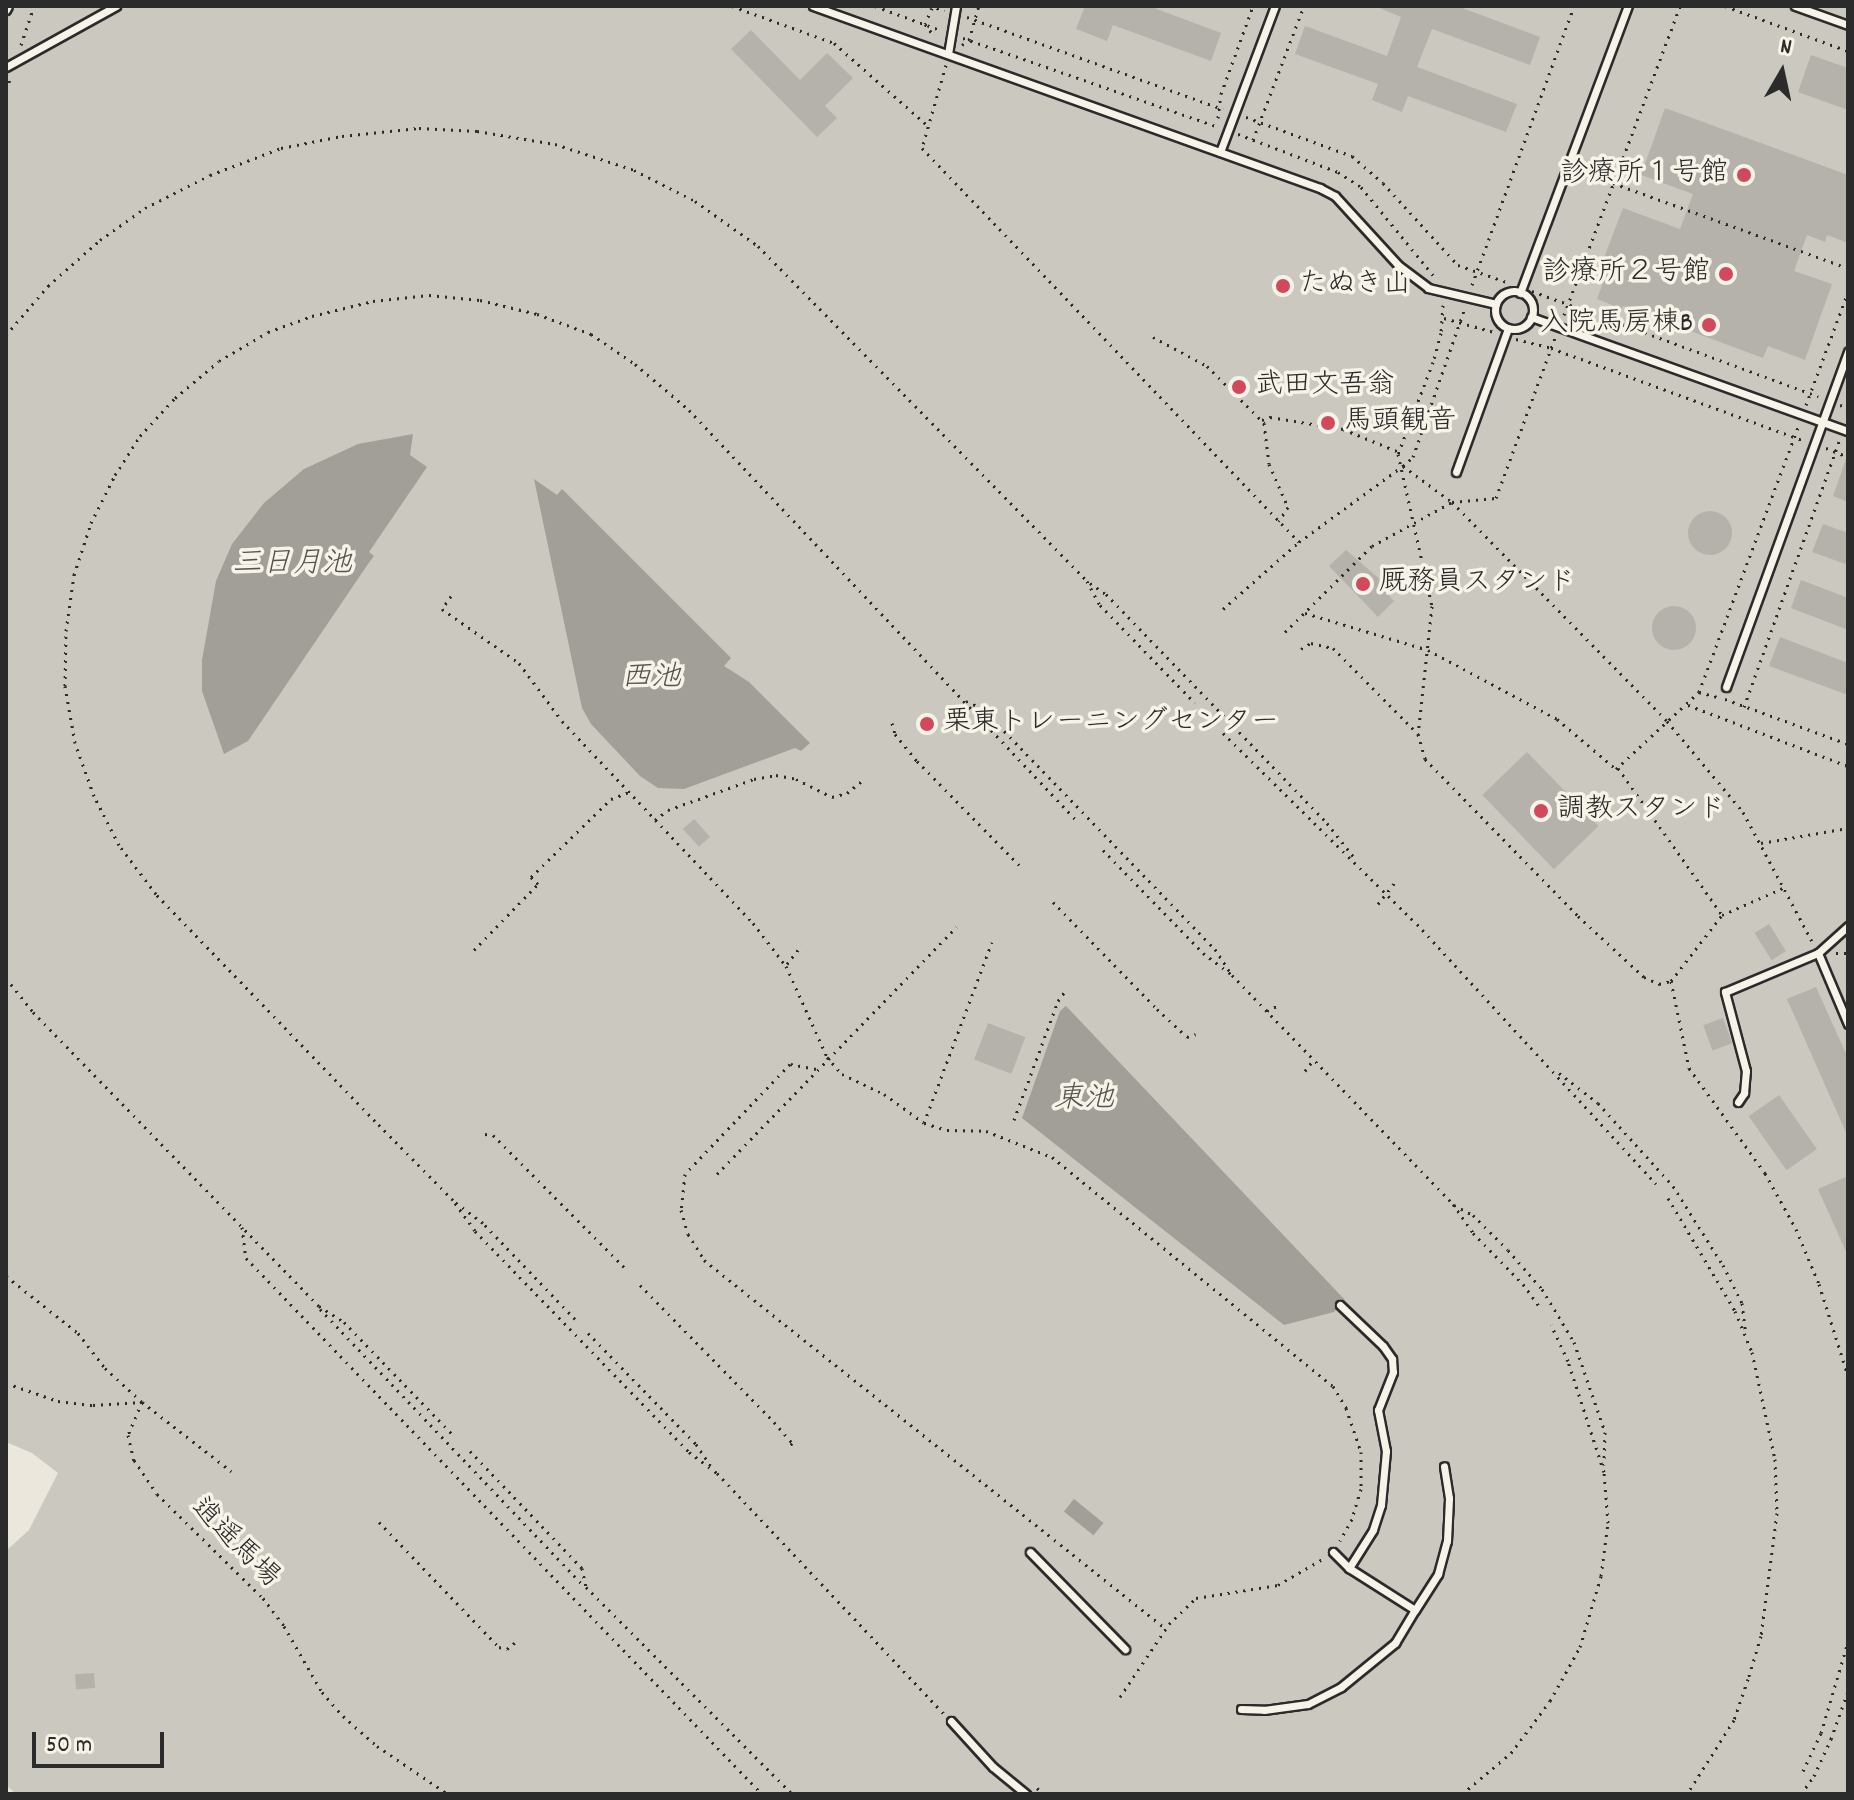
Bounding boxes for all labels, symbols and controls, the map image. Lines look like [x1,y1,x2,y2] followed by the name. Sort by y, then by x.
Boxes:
[1742,32,1822,112] north arrow
[1778,32,1794,64] text: N
[1560,158,1728,192] place label: 診療所１号館
[1735,166,1753,184] marker: 診療所１号館
[1542,257,1710,291] place label: 診療所２号館
[1717,265,1735,283] marker: 診療所２号館
[1299,269,1411,303] place label: たぬき山
[1274,277,1292,295] marker: たぬき山
[1540,308,1693,342] place label: 入院馬房棟B
[1700,316,1718,334] marker: 入院馬房棟B
[1255,370,1395,404] place label: 武田文吾翁
[1230,378,1248,396] marker: 武田文吾翁
[1344,406,1456,440] place label: 馬頭観音
[1319,414,1337,432] marker: 馬頭観音
[232,548,352,584] water label: 三日月池
[1379,567,1575,601] place label: 厩務員スタンド
[1354,575,1372,593] marker: 厩務員スタンド
[621,662,681,698] water label: 西池
[943,707,1280,741] place label: 栗東トレーニングセンター
[918,715,936,733] marker: 栗東トレーニングセンター
[1557,794,1725,828] place label: 調教スタンド
[1532,802,1550,820] marker: 調教スタンド
[1054,1083,1114,1119] water label: 東池
[183,1493,285,1595] street label: 逍遥馬場
[36,1716,168,1766] scale bar
[46,1729,92,1763] text: 50 m

